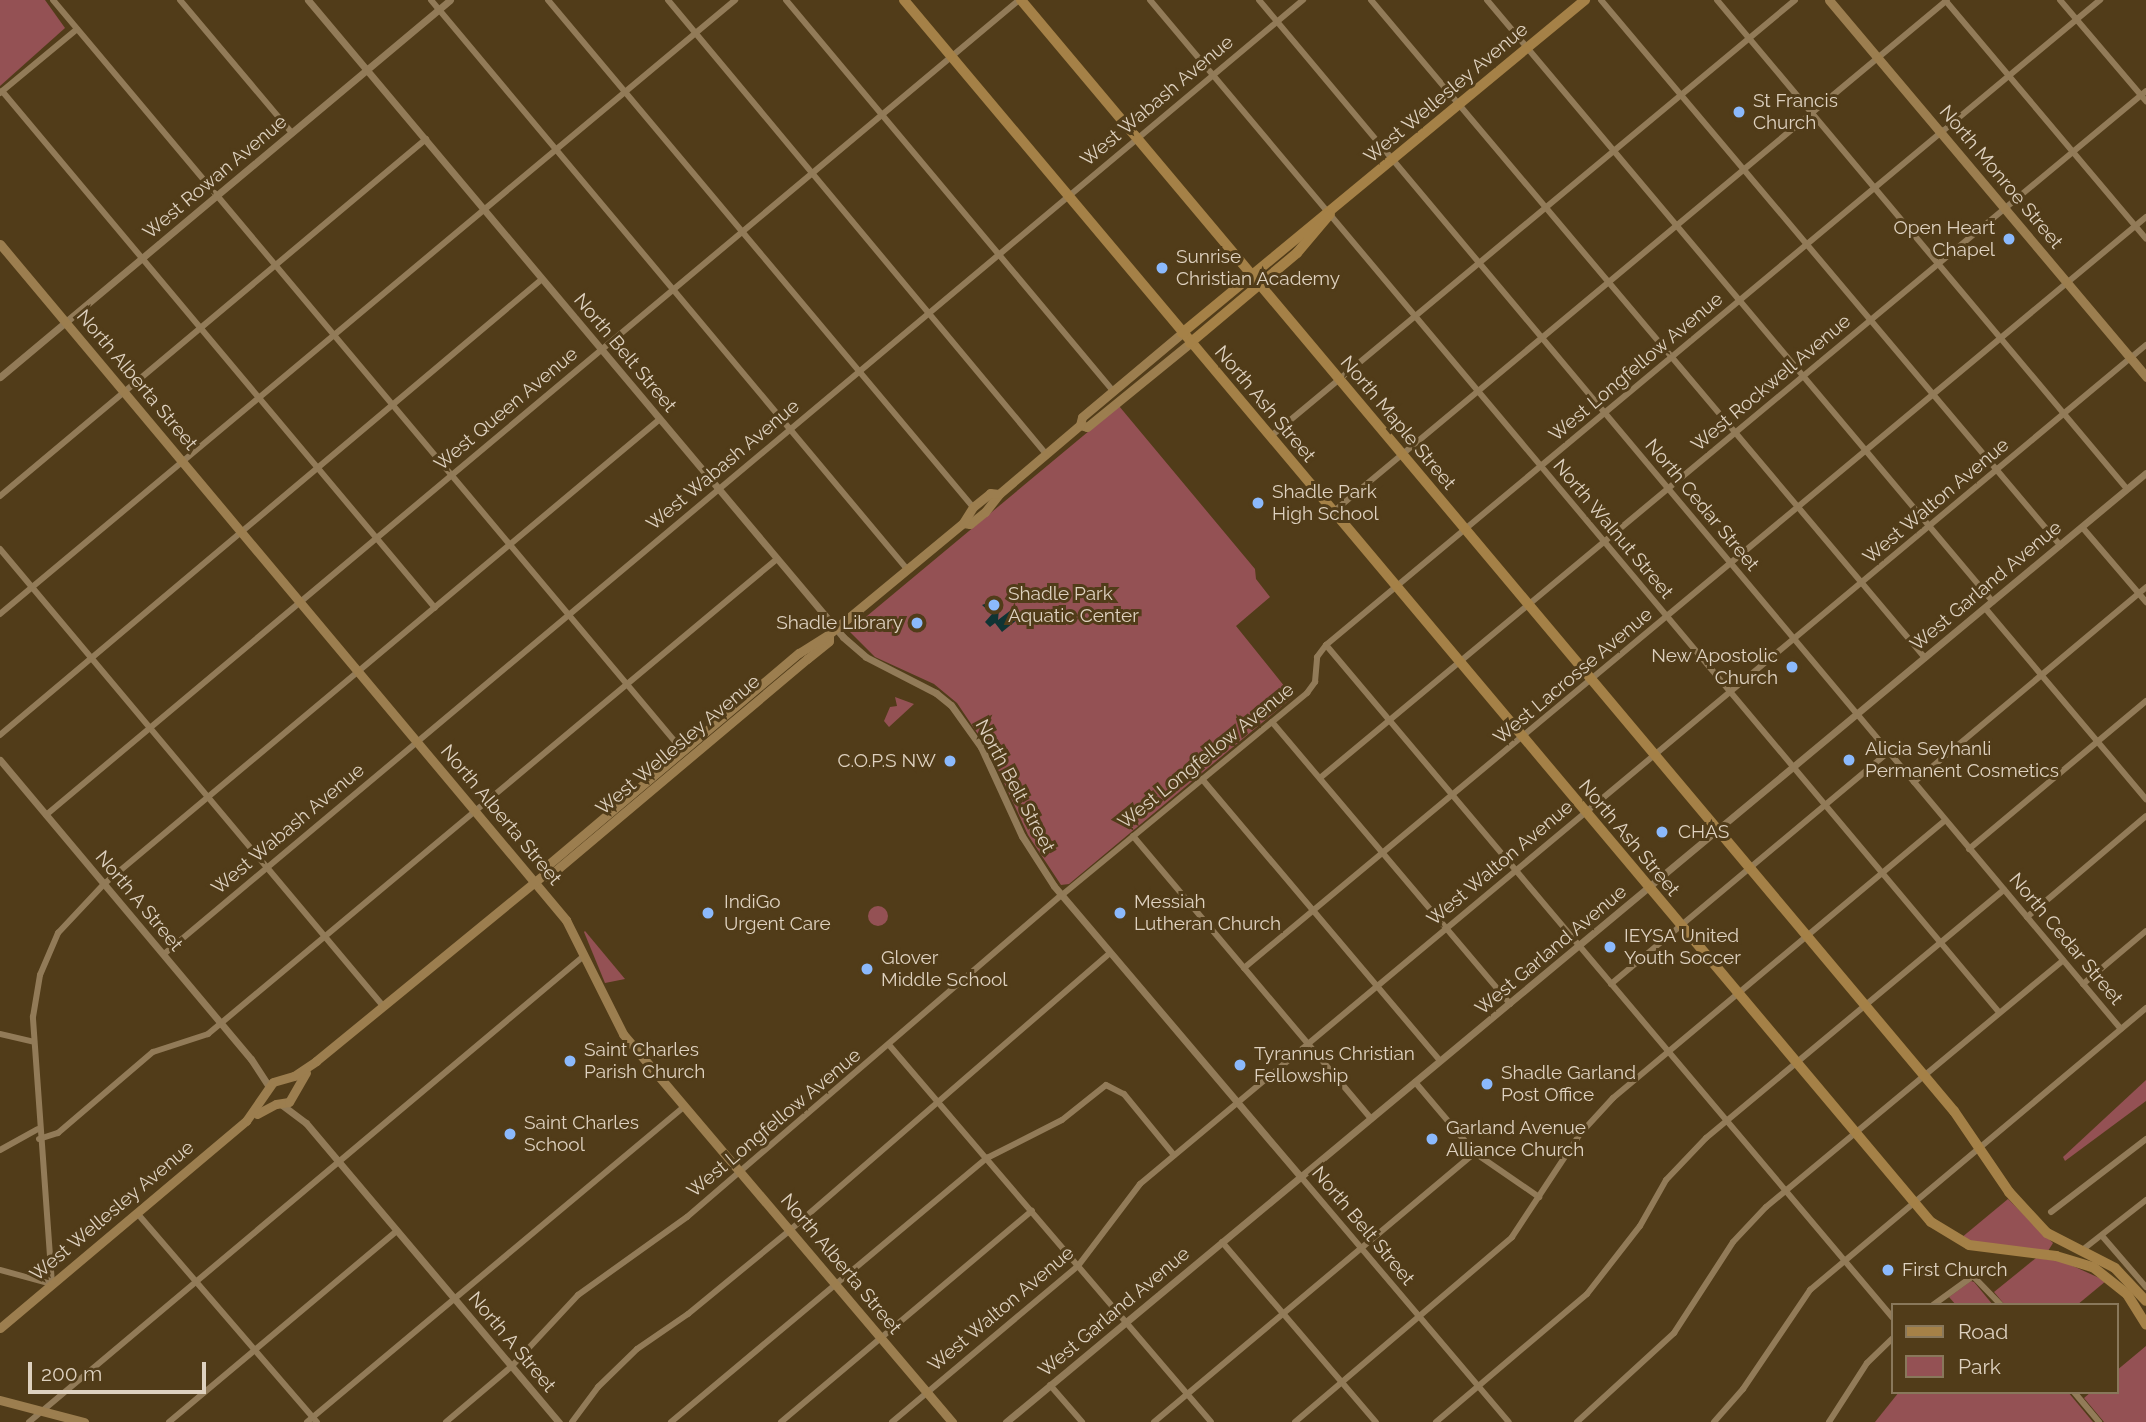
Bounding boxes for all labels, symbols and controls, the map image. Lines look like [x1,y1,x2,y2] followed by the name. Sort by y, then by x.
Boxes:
[1359,17,1533,169] street label: West Wellesley Avenue
[1076,30,1238,172] street label: West Wabash Avenue
[1753,90,1838,134] place label: St Francis Church
[1934,101,2068,253] street label: North Monroe Street
[1731,104,1747,120] marker: St Francis Church
[138,110,292,244] street label: West Rowan Avenue
[1894,217,1995,261] place label: Open Heart Chapel
[2001,231,2017,247] marker: Open Heart Chapel
[1176,246,1341,290] place label: Sunrise Christian Academy
[1154,260,1170,276] marker: Sunrise Christian Academy
[1544,287,1728,447] street label: West Longfellow Avenue
[569,289,681,417] street label: North Belt Street
[72,305,202,455] street label: North Alberta Street
[1686,309,1856,457] street label: West Rockwell Avenue
[1210,341,1320,467] street label: North Ash Street
[430,342,582,476] street label: West Queen Avenue
[1336,352,1460,494] street label: North Maple Street
[642,394,804,536] street label: West Wabash Avenue
[1858,433,2014,569] street label: West Walton Avenue
[1640,434,1764,576] street label: North Cedar Street
[1548,454,1678,604] street label: North Walnut Street
[1272,481,1379,525] place label: Shadle Park High School
[1250,495,1266,511] marker: Shadle Park High School
[1906,516,2066,656] street label: West Garland Avenue
[1008,583,1139,627] place label: Shadle Park Aquatic Center
[986,597,1002,613] marker: Shadle Park Aquatic Center
[1489,603,1657,749] street label: West Lacrosse Avenue
[776,612,903,634] place label: Shadle Library
[909,615,925,631] marker: Shadle Library
[1650,645,1778,689] place label: New Apostolic Church
[1784,659,1800,675] marker: New Apostolic Church
[591,669,765,821] street label: West Wellesley Avenue
[1113,678,1299,834] street label: West Longfellow Avenue
[970,715,1060,857] street label: North Belt Street
[1865,738,2059,782] place label: Alicia Seyhanli Permanent Cosmetics
[436,740,566,890] street label: North Alberta Street
[837,750,936,772] place label: C.O.P.S NW
[1839,750,1859,770] marker: Alicia Seyhanli Permanent Cosmetics
[942,753,958,769] marker: C.O.P.S NW
[207,758,369,900] street label: West Wabash Avenue
[1574,775,1684,901] street label: North Ash Street
[1422,795,1578,931] street label: West Walton Avenue
[1678,821,1729,843] place label: CHAS
[1652,822,1672,842] marker: CHAS
[90,846,188,956] street label: North A Street
[2004,868,2128,1010] street label: North Cedar Street
[1471,880,1631,1020] street label: West Garland Avenue
[724,891,831,935] place label: IndiGo Urgent Care
[1134,891,1281,935] place label: Messiah Lutheran Church
[698,903,718,923] marker: IndiGo Urgent Care
[1112,905,1128,921] marker: Messiah Lutheran Church
[1624,925,1741,969] place label: IEYSA United Youth Soccer
[1602,939,1618,955] marker: IEYSA United Youth Soccer
[881,947,1007,991] place label: Glover Middle School
[859,961,875,977] marker: Glover Middle School
[584,1039,705,1083] place label: Saint Charles Parish Church
[682,1043,866,1203] street label: West Longfellow Avenue
[1254,1043,1415,1087] place label: Tyrannus Christian Fellowship
[562,1053,578,1069] marker: Saint Charles Parish Church
[1232,1057,1248,1073] marker: Tyrannus Christian Fellowship
[1501,1062,1636,1106] place label: Shadle Garland Post Office
[1479,1076,1495,1092] marker: Shadle Garland Post Office
[524,1112,639,1156] place label: Saint Charles School
[1446,1117,1587,1161] place label: Garland Avenue Alliance Church
[502,1126,518,1142] marker: Saint Charles School
[1424,1131,1440,1147] marker: Garland Avenue Alliance Church
[25,1135,199,1287] street label: West Wellesley Avenue
[1307,1162,1419,1290] street label: North Belt Street
[776,1189,906,1339] street label: North Alberta Street
[923,1241,1079,1377] street label: West Walton Avenue
[1034,1242,1194,1382] street label: West Garland Avenue
[1902,1259,2008,1281] place label: First Church
[1880,1262,1896,1278] marker: First Church
[463,1287,561,1397] street label: North A Street
[1890,1303,2118,1394] legend
[1958,1319,2008,1344] text: Road
[32,1348,210,1392] scale bar
[1958,1354,2001,1379] text: Park
[41,1361,102,1386] text: 200 m

